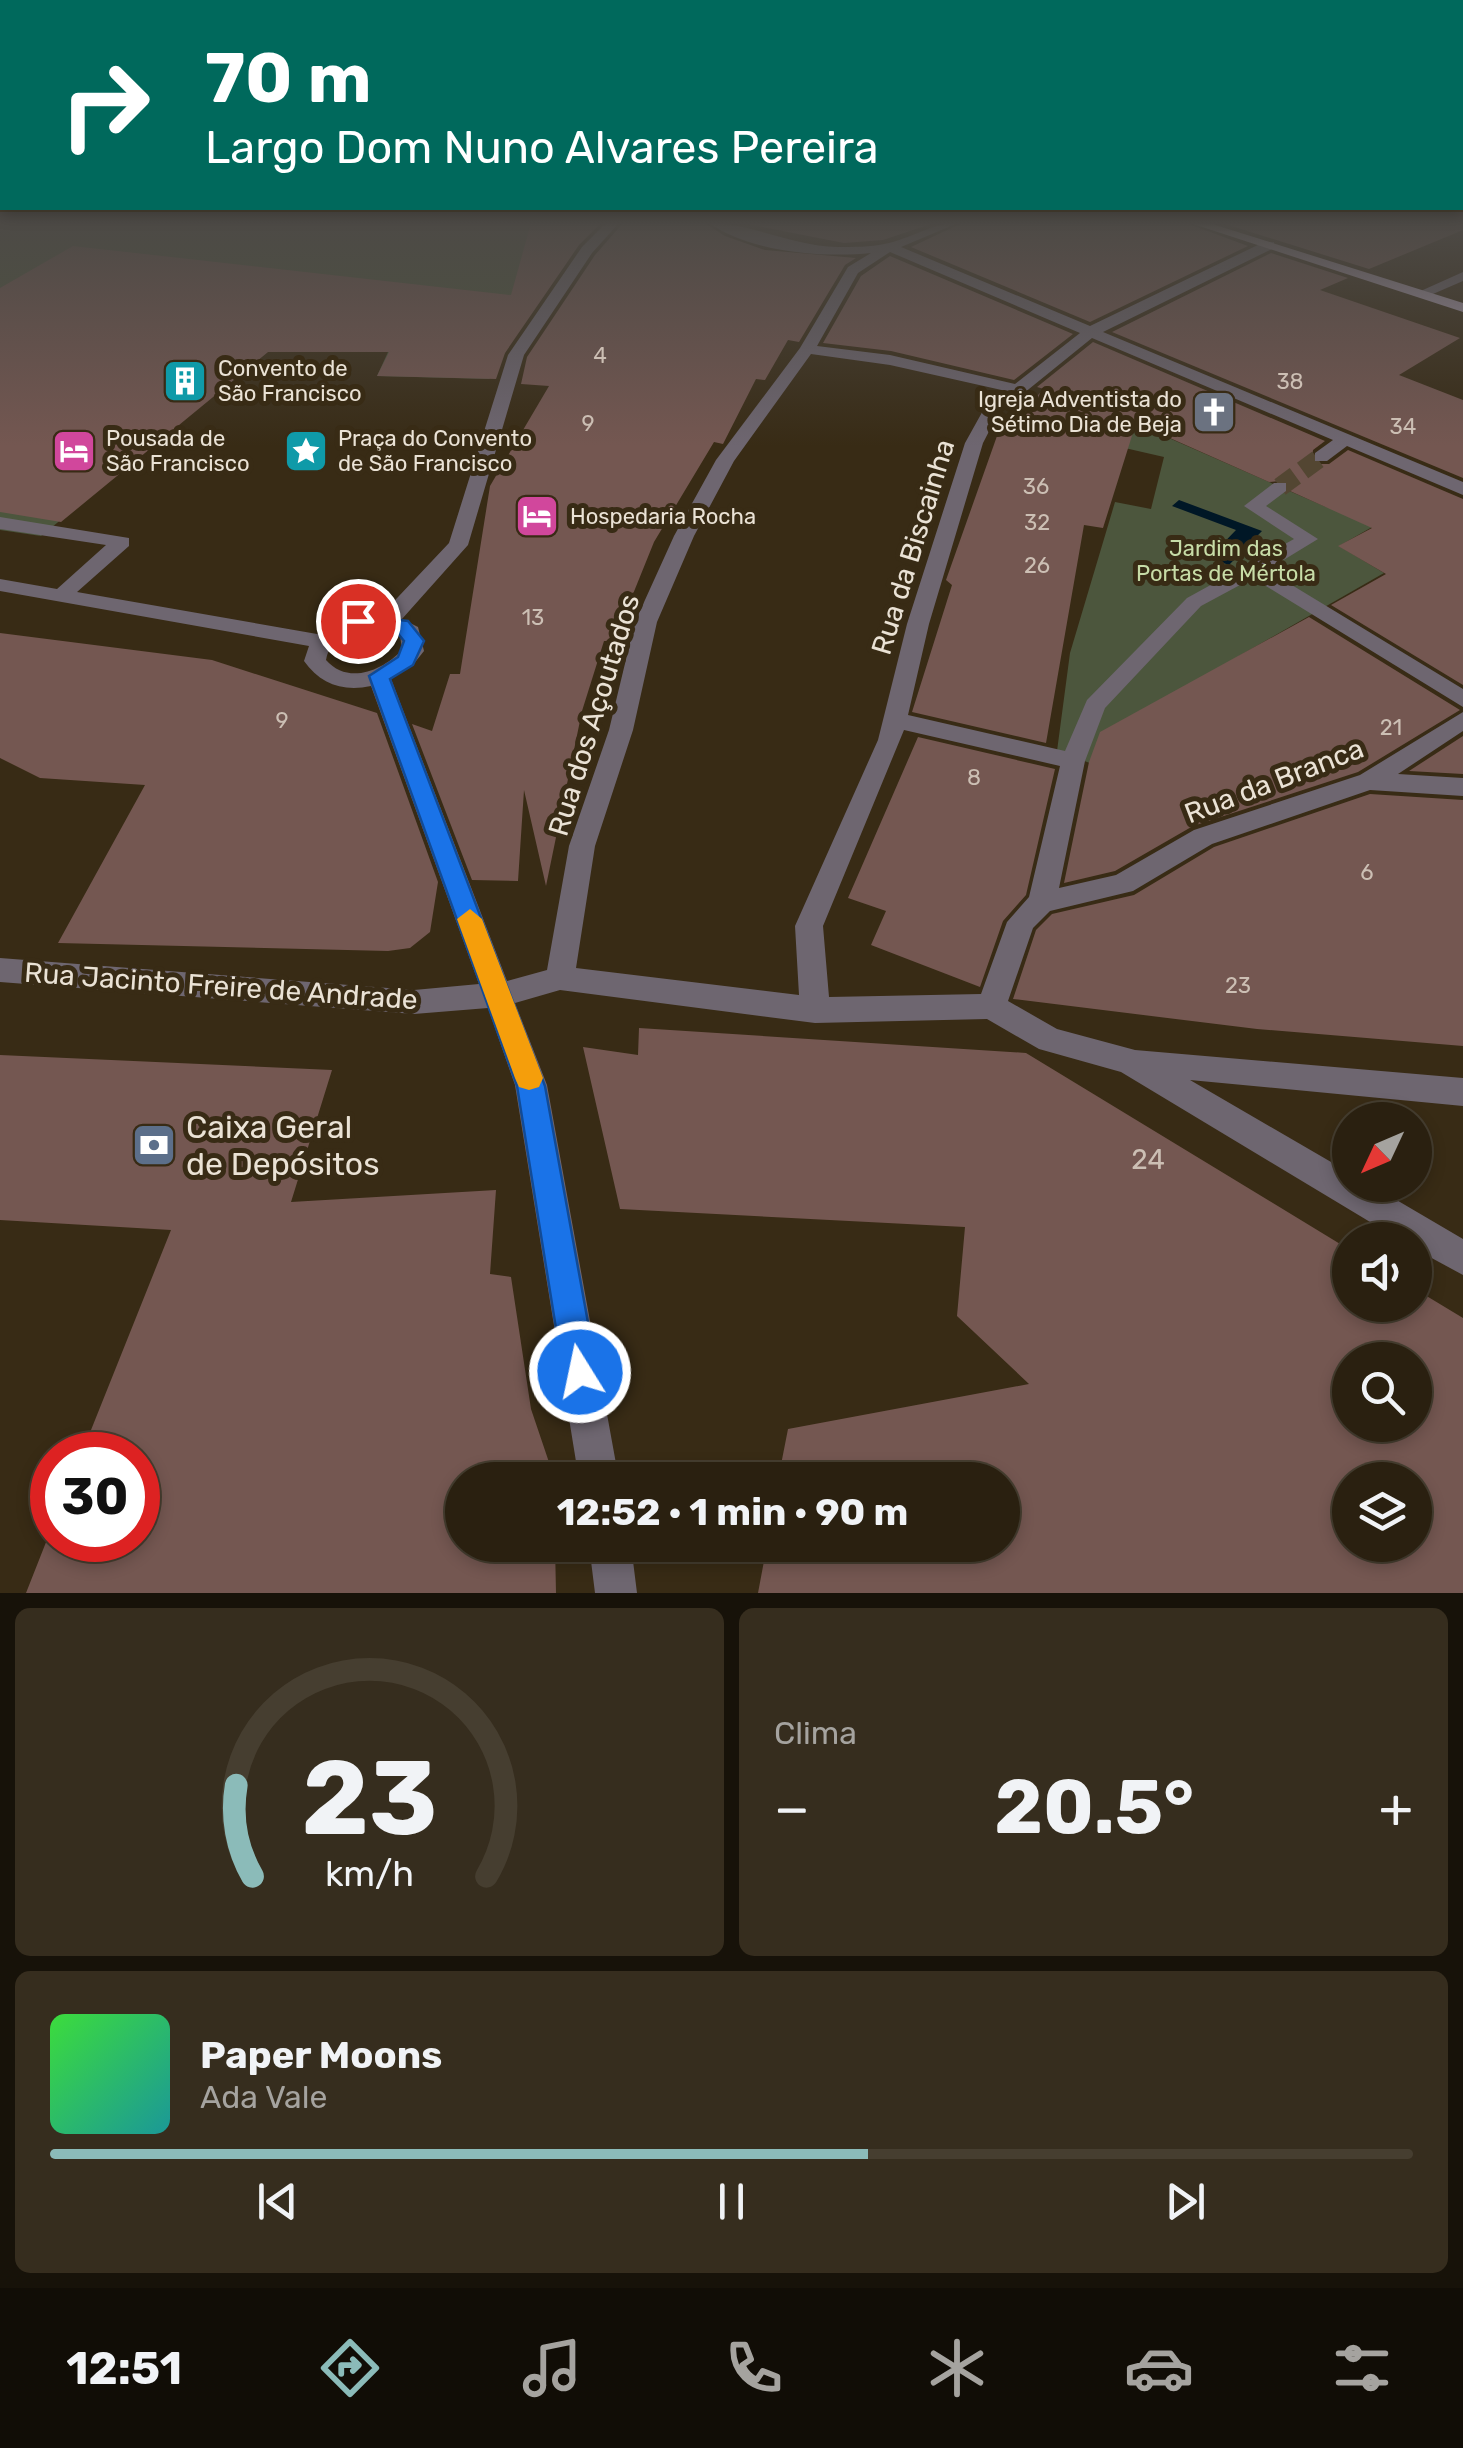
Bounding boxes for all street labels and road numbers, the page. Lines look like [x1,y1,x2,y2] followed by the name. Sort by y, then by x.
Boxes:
[865,435,961,659] street label: Rua da Biscainha
[542,590,646,840] street label: Rua dos Açoutados
[1180,732,1368,830] street label: Rua da Branca
[23,956,419,1016] street label: Rua Jacinto Freire de Andrade

